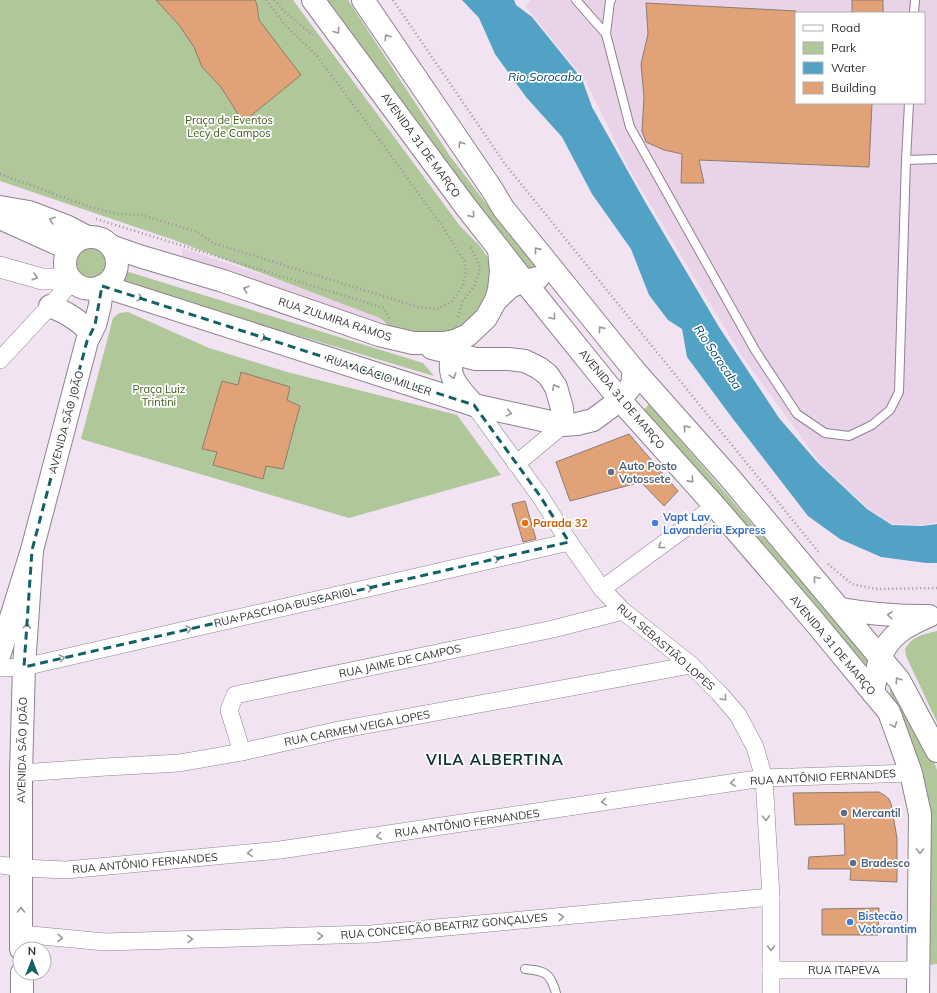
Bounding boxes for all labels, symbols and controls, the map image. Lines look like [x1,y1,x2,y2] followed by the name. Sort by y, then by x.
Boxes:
[795,12,925,104] legend
[831,20,860,35] text: Road
[332,27,339,34] one-way arrow
[385,34,392,41] one-way arrow
[831,40,857,55] text: Park
[831,60,867,75] text: Water
[508,69,582,84] water label: Rio Sorocaba
[831,80,876,95] text: Building
[378,90,464,200] street label: AVENIDA 31 DE MARÇO
[185,113,273,140] park label: Praça de Eventos Lecy de Campos
[459,142,466,149] one-way arrow
[468,210,475,217] one-way arrow
[48,217,55,225] one-way arrow
[534,247,541,254] one-way arrow
[31,272,38,281] one-way arrow
[243,286,250,294] one-way arrow
[137,293,144,302] one-way arrow
[277,294,394,344] street label: RUA ZULMIRA RAMOS
[548,312,555,319] one-way arrow
[691,322,745,392] water label: Rio Sorocaba
[599,327,606,334] one-way arrow
[260,333,267,341] one-way arrow
[576,346,668,452] street label: AVENIDA 31 DE MARÇO
[325,351,434,399] street label: RUA ACÁCIO MILLER
[45,369,87,475] street label: AVENIDA SÃO JOÃO
[448,372,457,379] one-way arrow
[132,382,186,409] park label: Praça Luiz Trintini
[552,384,560,392] one-way arrow
[505,408,512,416] one-way arrow
[683,425,690,432] one-way arrow
[618,459,678,486] place label: Auto Posto Votossete
[606,467,616,477] marker: Auto Posto Votossete
[687,475,694,482] one-way arrow
[662,510,766,537] place label: Vapt Lav Lavanderia Express
[533,516,588,530] place label: Parada 32
[520,518,530,528] marker: Parada 32
[650,518,660,528] marker: Vapt Lav Lavanderia Express
[658,541,665,548] one-way arrow
[494,555,500,563] one-way arrow
[813,577,820,584] one-way arrow
[212,584,358,630] street label: RUA PASCHOA BUSCARIOL
[367,584,373,592] one-way arrow
[787,592,879,698] street label: AVENIDA 31 DE MARÇO
[614,601,718,693] street label: RUA SEBASTIÃO LOPES
[887,611,893,620] one-way arrow
[22,623,31,629] one-way arrow
[186,626,192,634] one-way arrow
[338,641,463,681] street label: RUA JAIME DE CAMPOS
[59,655,65,663] one-way arrow
[895,677,903,684] one-way arrow
[719,694,726,701] one-way arrow
[14,697,30,803] street label: AVENIDA SÃO JOÃO
[283,707,431,749] street label: RUA CARMEM VEIGA LOPES
[889,722,897,729] one-way arrow
[425,750,564,769] district label: VILA ALBERTINA
[750,766,896,788] street label: RUA ANTÔNIO FERNANDES
[730,778,736,787] one-way arrow
[601,797,607,806] one-way arrow
[394,806,540,840] street label: RUA ANTÔNIO FERNANDES
[852,806,901,820] place label: Mercantil
[839,808,849,818] marker: Mercantil
[762,815,770,821] one-way arrow
[376,831,382,840] one-way arrow
[247,848,253,857] one-way arrow
[916,848,924,854] one-way arrow
[72,850,219,876] street label: RUA ANTÔNIO FERNANDES
[861,856,910,870] place label: Bradesco
[848,858,858,868] marker: Bradesco
[17,907,25,913] one-way arrow
[857,909,917,936] place label: Bistecão Votorantim
[340,910,548,942] street label: RUA CONCEIÇÃO BEATRIZ GONÇALVES
[558,912,564,921] one-way arrow
[845,917,855,927] marker: Bistecão Votorantim
[317,932,323,940] one-way arrow
[57,933,63,942] one-way arrow
[187,935,193,944] one-way arrow
[12,941,52,981] north arrow
[28,944,36,958] text: N
[767,945,775,951] one-way arrow
[808,963,880,977] street label: RUA ITAPEVA

